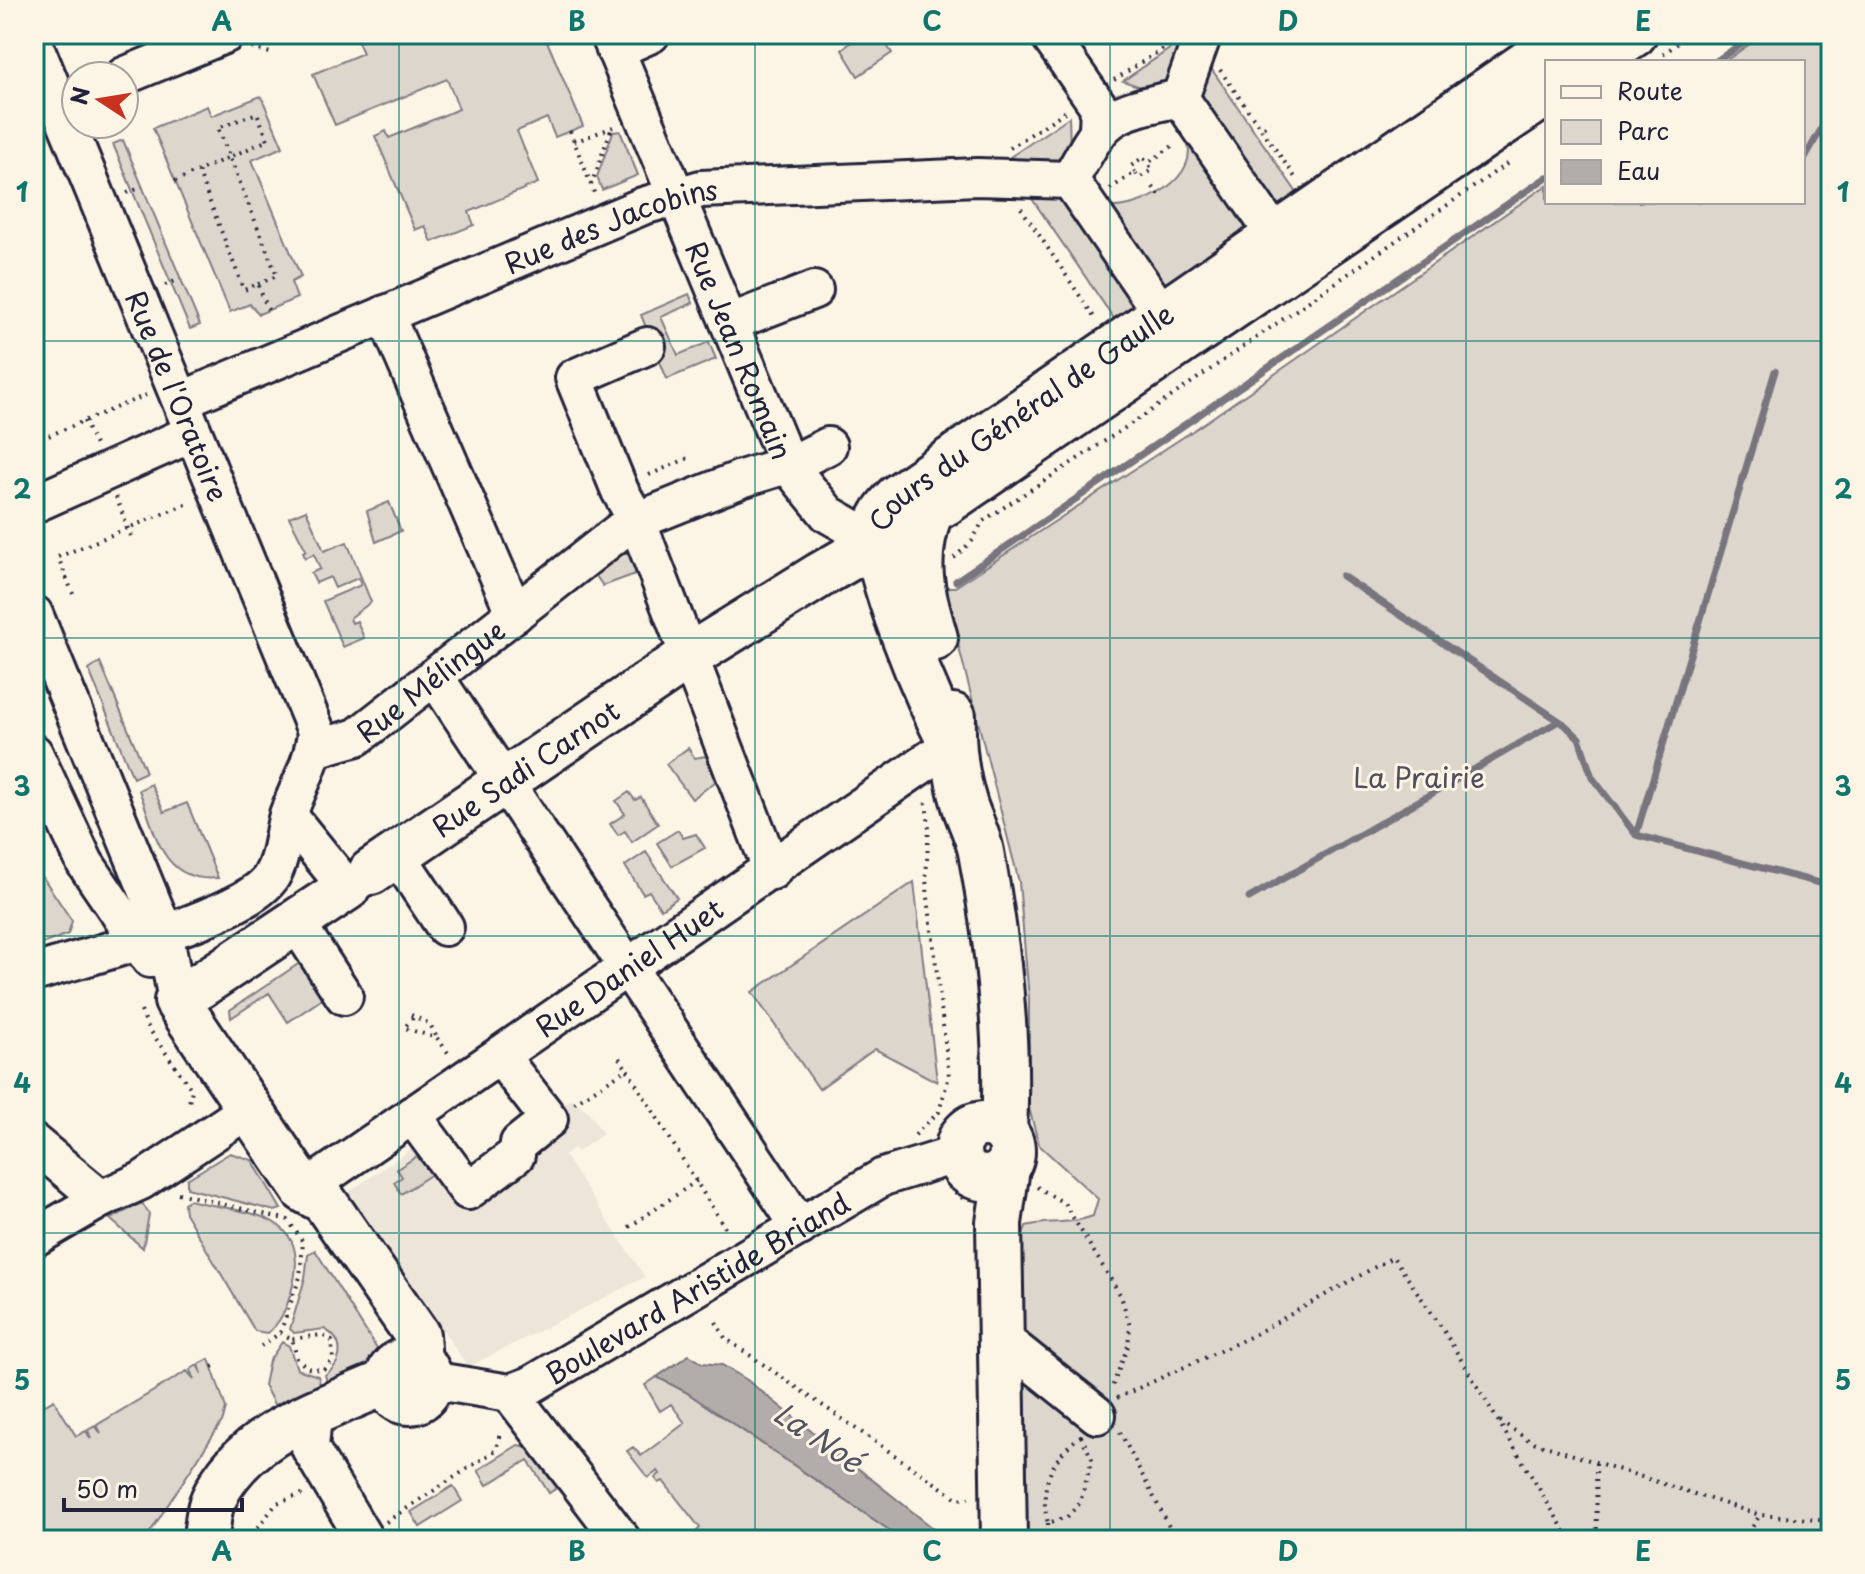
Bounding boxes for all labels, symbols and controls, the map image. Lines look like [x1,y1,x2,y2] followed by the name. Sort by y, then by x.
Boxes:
[212,1,232,40] text: A
[568,1,586,40] text: B
[922,1,942,40] text: C
[1278,1,1298,40] text: D
[1635,1,1651,40] text: E
[60,60,140,140] north arrow
[1545,60,1805,204] legend
[1617,72,1683,108] text: Route
[61,84,97,107] text: N
[1617,112,1669,148] text: Parc
[1617,152,1660,188] text: Eau
[497,167,718,284] street label: Rue des Jacobins
[16,172,28,211] text: 1
[1837,172,1849,211] text: 1
[676,234,805,466] street label: Rue Jean Romain
[116,283,241,508] street label: Rue de l'Oratoire
[856,291,1182,538] street label: Cours du Général de Gaulle
[13,469,31,508] text: 2
[1834,469,1852,508] text: 2
[346,608,513,752] street label: Rue Mélingue
[422,688,627,847] street label: Rue Sadi Carnot
[1353,755,1485,798] park label: La Prairie
[13,766,31,805] text: 3
[1834,766,1852,805] text: 3
[526,887,731,1047] street label: Rue Daniel Huet
[13,1063,31,1102] text: 4
[1834,1063,1852,1102] text: 4
[536,1180,857,1394] street label: Boulevard Aristide Briand
[14,1360,30,1399] text: 5
[1835,1360,1851,1399] text: 5
[765,1390,875,1484] water label: La Noé
[64,1462,242,1512] scale bar
[76,1470,138,1506] text: 50 m
[212,1531,232,1570] text: A
[568,1531,586,1570] text: B
[922,1531,942,1570] text: C
[1278,1531,1298,1570] text: D
[1635,1531,1651,1570] text: E

